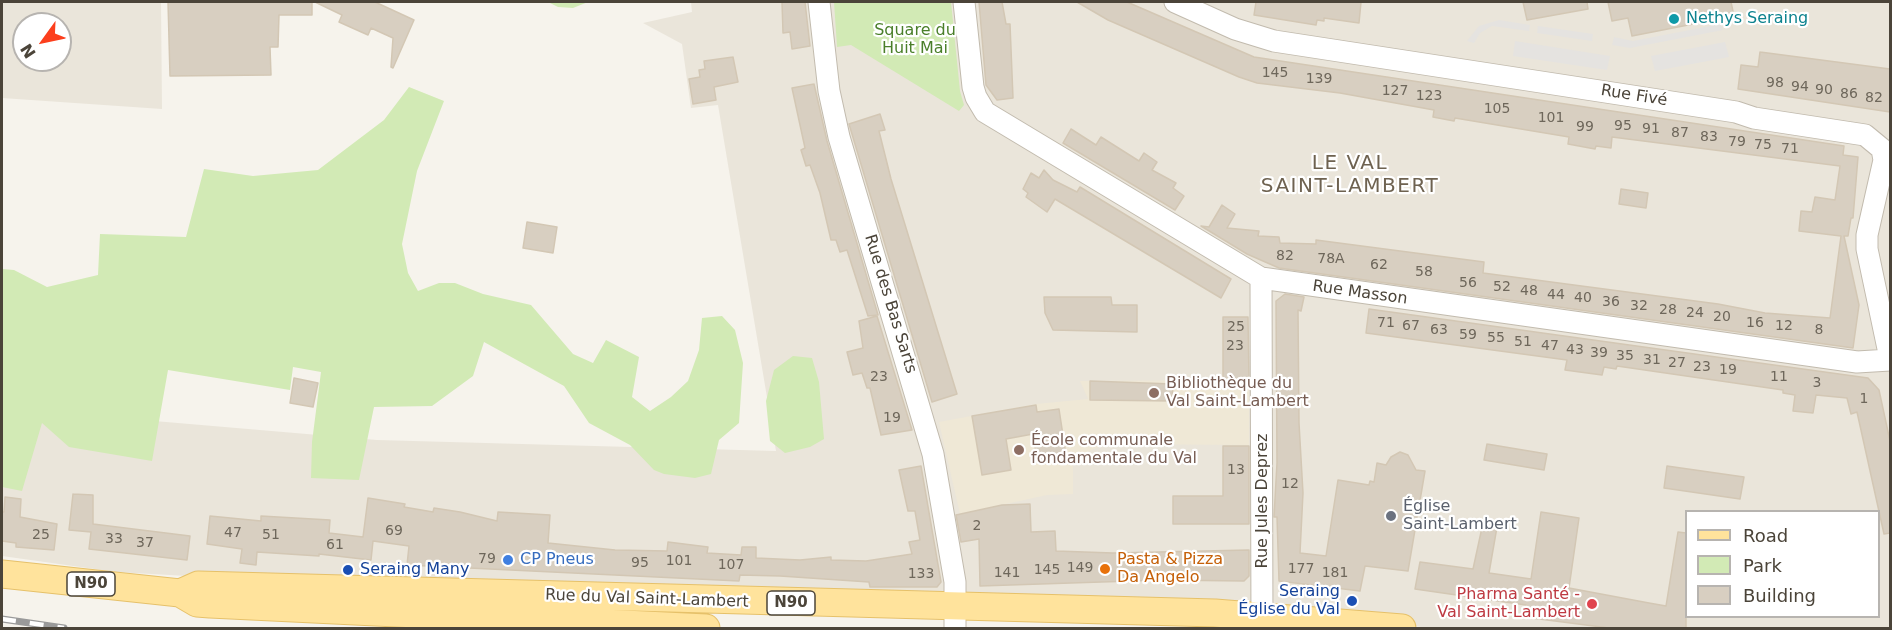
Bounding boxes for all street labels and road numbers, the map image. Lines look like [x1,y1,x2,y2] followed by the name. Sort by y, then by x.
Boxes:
[1599,81,1669,111] street label: Rue Fivé
[860,232,920,376] street label: Rue des Bas Sarts
[1311,277,1409,309] street label: Rue Masson
[1253,434,1273,568] street label: Rue Jules Deprez
[67,572,115,596] road number: N90
[545,586,749,612] street label: Rue du Val Saint-Lambert
[767,591,815,615] road number: N90

